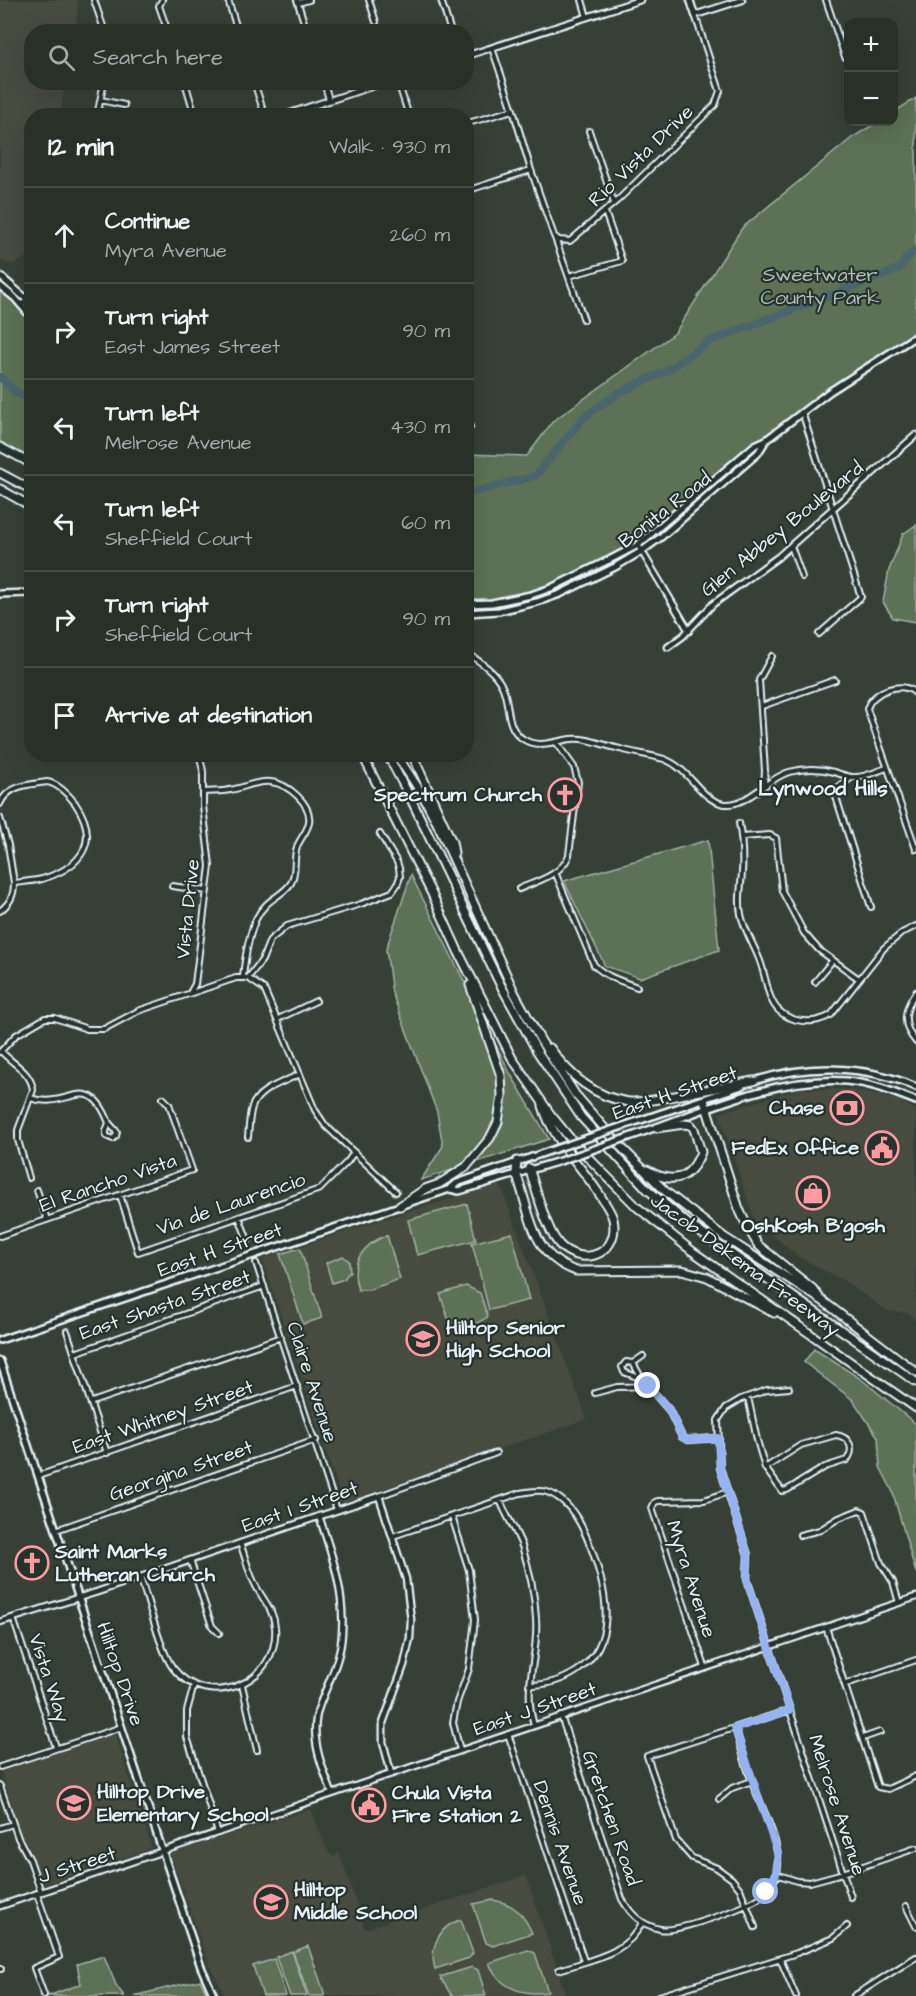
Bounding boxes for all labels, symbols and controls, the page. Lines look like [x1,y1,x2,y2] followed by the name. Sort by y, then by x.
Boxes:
[844,18,898,126] map controls
[844,18,898,72] button: +
[24,24,474,90] search box
[45,41,78,74] icon: search
[93,42,223,73] text: Search here
[844,72,898,126] button: −
[582,98,700,214] street label: Rio Vista Drive
[48,129,114,165] text: 12 min
[329,133,450,161] text: Walk · 930 m
[105,206,190,237] text: Continue
[48,219,81,252] icon: ahead
[390,221,450,249] text: 260 m
[105,237,227,265] text: Myra Avenue
[761,261,879,313] park label: Sweetwater County Park
[105,302,208,333] text: Turn right
[48,315,81,348] icon: right
[402,317,450,345] text: 90 m
[105,333,280,361] text: East James Street
[105,398,199,429] text: Turn left
[48,411,81,444] icon: left
[390,413,450,441] text: 430 m
[105,429,252,457] text: Melrose Avenue
[695,454,870,604] street label: Glen Abbey Boulevard
[613,465,717,555] street label: Bonita Road
[105,494,199,525] text: Turn left
[48,507,81,540] icon: left
[401,509,450,537] text: 60 m
[105,525,252,553] text: Sheffield Court
[105,590,208,621] text: Turn right
[48,603,81,636] icon: right
[402,605,450,633] text: 90 m
[105,621,252,649] text: Sheffield Court
[48,699,81,732] icon: arrive
[105,700,312,731] text: Arrive at destination
[758,774,888,806] district label: Lynwood Hills
[547,777,583,813] church icon: Spectrum Church
[373,781,543,809] place label: Spectrum Church
[169,858,207,960] street label: Vista Drive
[609,1059,741,1127] street label: East H Street
[829,1090,865,1126] bank icon: Chase
[769,1094,824,1122] place label: Chase
[864,1130,900,1166] public building icon: FedEx Office
[731,1134,859,1162] place label: FedEx Office
[36,1146,180,1220] street label: El Rancho Vista
[153,1165,309,1243] street label: Via de Laurencio
[795,1175,831,1211] shop icon: OshKosh B'gosh
[644,1187,846,1344] street label: Jacob Dekema Freeway
[741,1212,886,1241] place label: OshKosh B'gosh
[154,1216,286,1284] street label: East H Street
[76,1263,254,1347] street label: East Shasta Street
[446,1314,566,1366] place label: Hilltop Senior High School
[279,1318,345,1446] street label: Claire Avenue
[405,1321,441,1357] school or university icon: Hilltop Senior High School
[634,1372,660,1398] route end
[69,1373,257,1462] street label: East Whitney Street
[105,1433,257,1510] street label: Georgina Street
[238,1474,362,1540] street label: East I Street
[658,1517,723,1642] street label: Myra Avenue
[54,1538,216,1589] place label: Saint Marks Lutheran Church
[14,1545,50,1581] church icon: Saint Marks Lutheran Church
[89,1618,151,1730] street label: Hilltop Drive
[21,1630,77,1726] street label: Vista Way
[470,1675,600,1743] street label: East J Street
[801,1731,873,1879] street label: Melrose Avenue
[575,1747,647,1889] street label: Gretchen Road
[526,1777,594,1909] street label: Dennis Avenue
[97,1778,269,1830] place label: Hilltop Drive Elementary School
[392,1779,522,1830] place label: Chula Vista Fire Station 2
[56,1785,92,1821] school or university icon: Hilltop Drive Elementary School
[351,1787,387,1823] public building icon: Chula Vista Fire Station 2
[34,1839,120,1891] street label: J Street
[294,1876,417,1927] place label: Hilltop Middle School
[752,1878,778,1904] route start
[253,1884,289,1920] school or university icon: Hilltop Middle School

